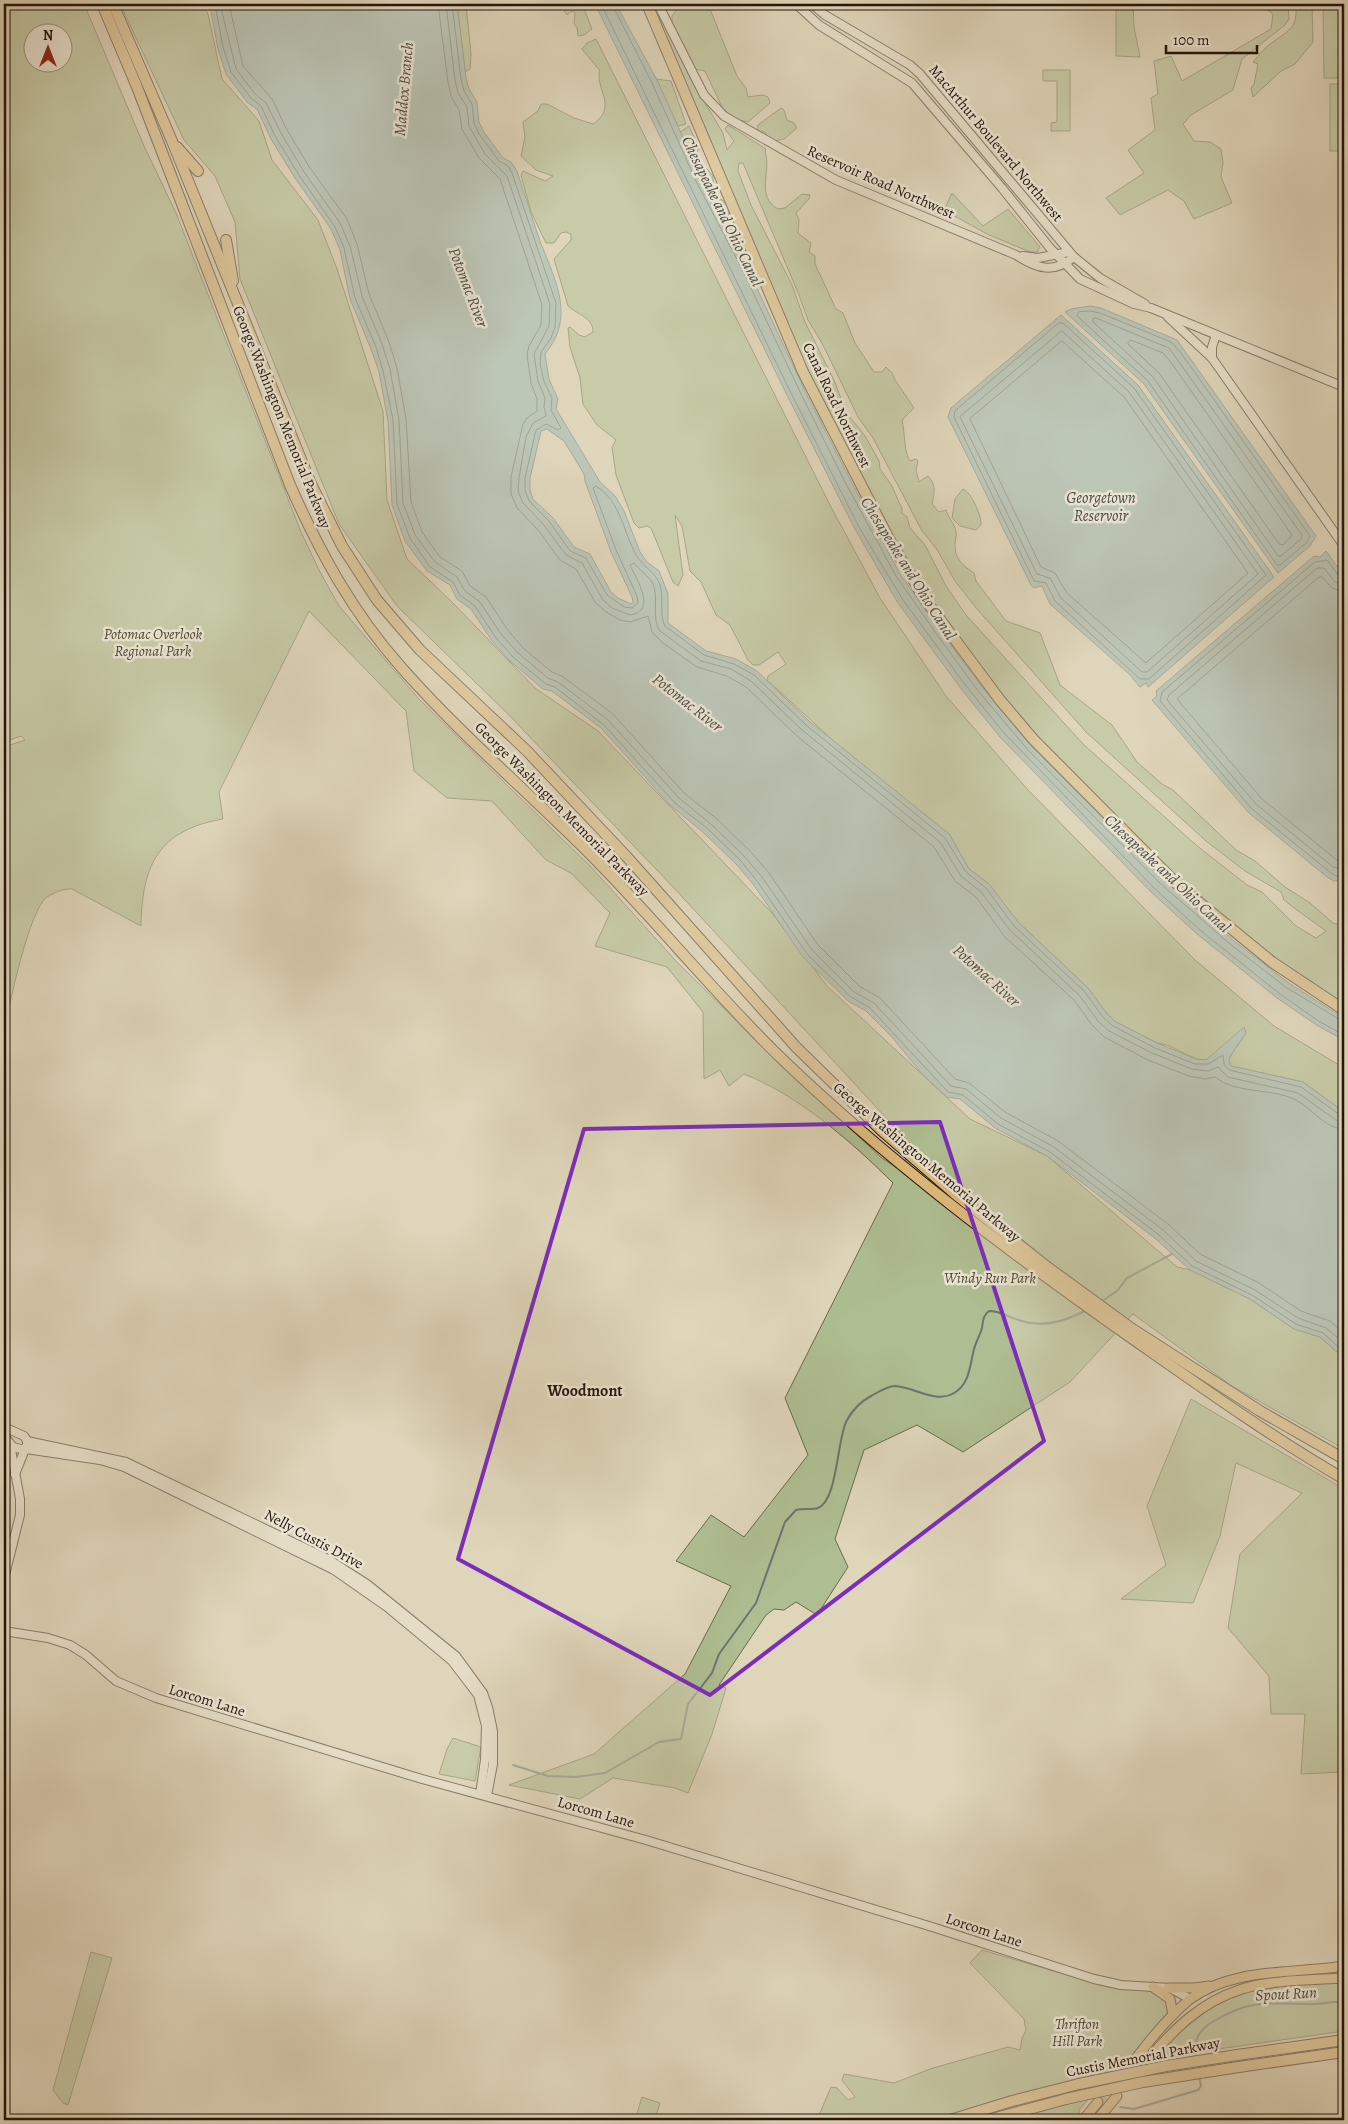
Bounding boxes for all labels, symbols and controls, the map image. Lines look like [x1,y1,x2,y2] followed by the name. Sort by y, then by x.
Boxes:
[22,22,72,72] north arrow
[1166,22,1257,54] scale bar
[43,26,53,45] text: N
[1173,30,1210,50] text: 100 m
[389,41,419,137] water label: Maddox Branch
[924,60,1068,226] street label: MacArthur Boulevard Northwest
[676,132,768,290] water label: Chesapeake and Ohio Canal
[804,140,958,224] street label: Reservoir Road Northwest
[443,244,493,331] water label: Potomac River
[228,303,336,532] street label: George Washington Memorial Parkway
[798,339,876,471] street label: Canal Road Northwest
[1066,487,1136,527] water label: Georgetown Reservoir
[855,493,961,644] water label: Chesapeake and Ohio Canal
[104,624,203,661] park label: Potomac Overlook Regional Park
[648,668,727,737] water label: Potomac River
[471,718,654,901] street label: George Washington Memorial Parkway
[1099,809,1235,938] water label: Chesapeake and Ohio Canal
[948,940,1025,1012] water label: Potomac River
[829,1078,1025,1247] street label: George Washington Memorial Parkway
[944,1268,1036,1288] park label: Windy Run Park
[546,1380,623,1402] district label: Woodmont
[261,1504,367,1574] street label: Nelly Custis Drive
[166,1679,248,1721] street label: Lorcom Lane
[555,1791,637,1833] street label: Lorcom Lane
[943,1908,1025,1952] street label: Lorcom Lane
[1255,1981,1318,2007] water label: Spout Run
[1052,2014,1103,2051] park label: Thrifton Hill Park
[1064,2032,1222,2082] street label: Custis Memorial Parkway

